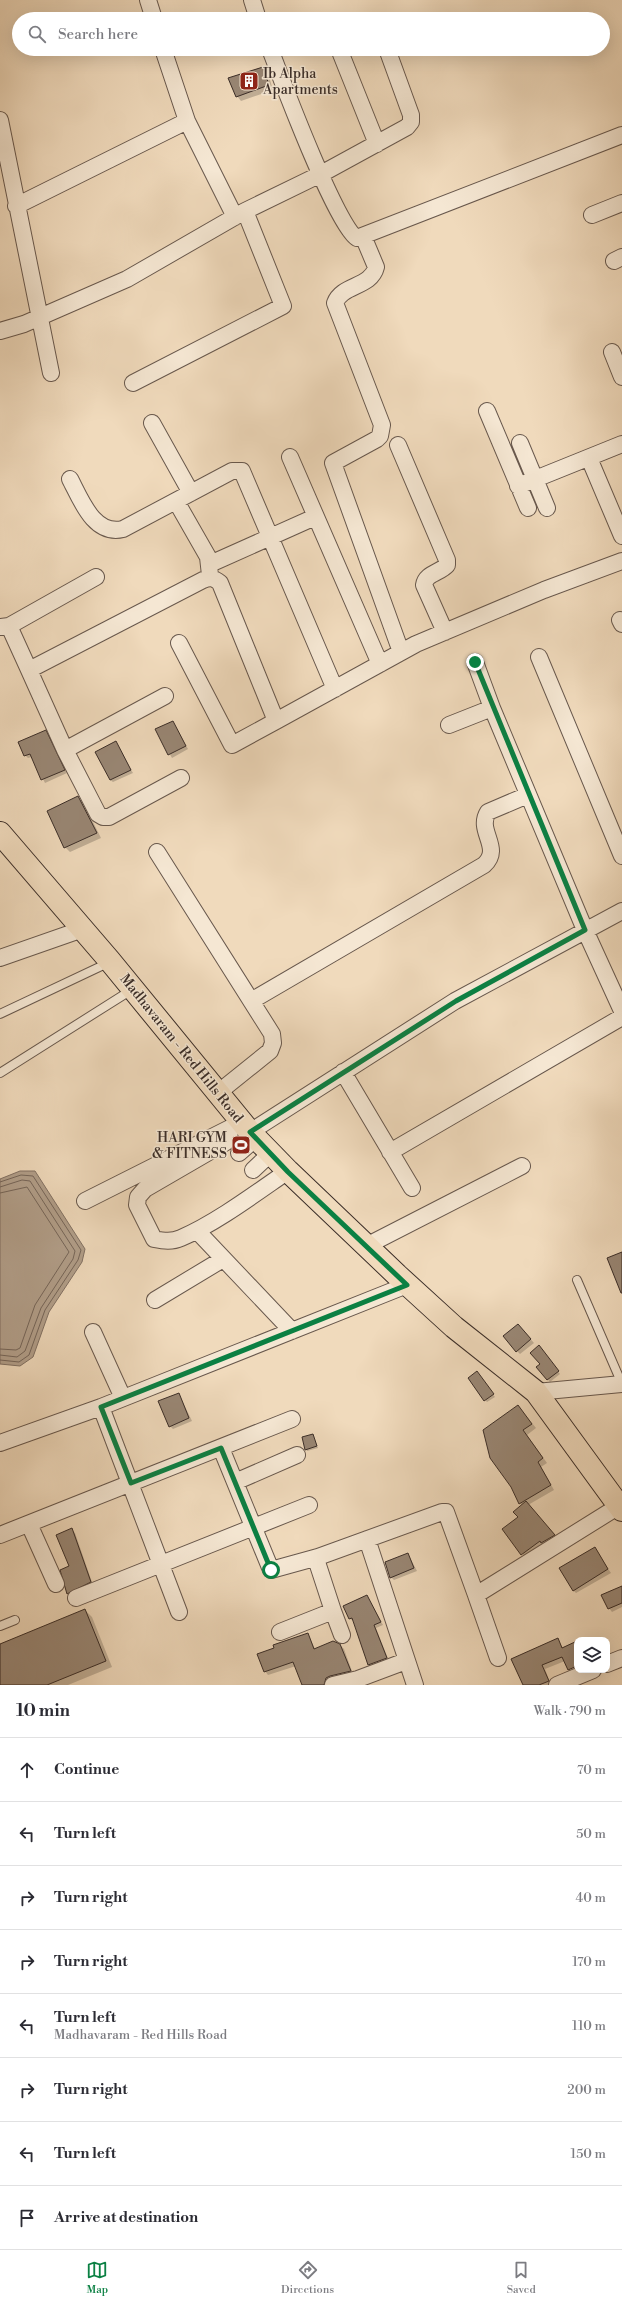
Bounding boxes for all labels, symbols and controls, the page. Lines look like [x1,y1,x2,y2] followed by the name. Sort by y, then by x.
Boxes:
[12,12,610,56] search box
[26,23,48,45] icon: search
[58,25,138,44] text: Search here
[262,65,338,99] place label: Ib Alpha Apartments
[238,70,260,92] building icon: Ib Alpha Apartments
[466,653,484,671] route end
[116,971,247,1127] street label: Madhavaram - Red Hills Road
[152,1129,228,1163] place label: HARI GYM & FITNESS
[230,1134,252,1156] sports icon: HARI GYM & FITNESS
[262,1561,280,1579] route start
[574,1637,610,1673] map controls
[574,1637,610,1673] button: layers
[16,1700,70,1722] text: 10 min
[533,1703,606,1719] text: Walk · 790 m
[16,1759,38,1781] icon: ahead
[54,1760,119,1779] text: Continue
[577,1762,606,1778] text: 70 m
[16,1823,38,1845] icon: left
[54,1824,116,1843] text: Turn left
[576,1826,606,1842] text: 50 m
[16,1887,38,1909] icon: right
[54,1888,128,1907] text: Turn right
[576,1890,606,1906] text: 40 m
[16,1951,38,1973] icon: right
[54,1952,128,1971] text: Turn right
[572,1954,606,1970] text: 170 m
[54,2008,116,2027] text: Turn left
[16,2015,38,2037] icon: left
[572,2018,606,2034] text: 110 m
[54,2027,227,2043] text: Madhavaram - Red Hills Road
[16,2079,38,2101] icon: right
[54,2080,128,2099] text: Turn right
[567,2082,606,2098] text: 200 m
[16,2143,38,2165] icon: left
[54,2144,116,2163] text: Turn left
[571,2146,606,2162] text: 150 m
[16,2207,38,2229] icon: arrive
[54,2208,198,2227] text: Arrive at destination
[86,2259,108,2297] tab: Map
[281,2259,334,2297] tab: Directions
[507,2259,536,2297] tab: Saved

